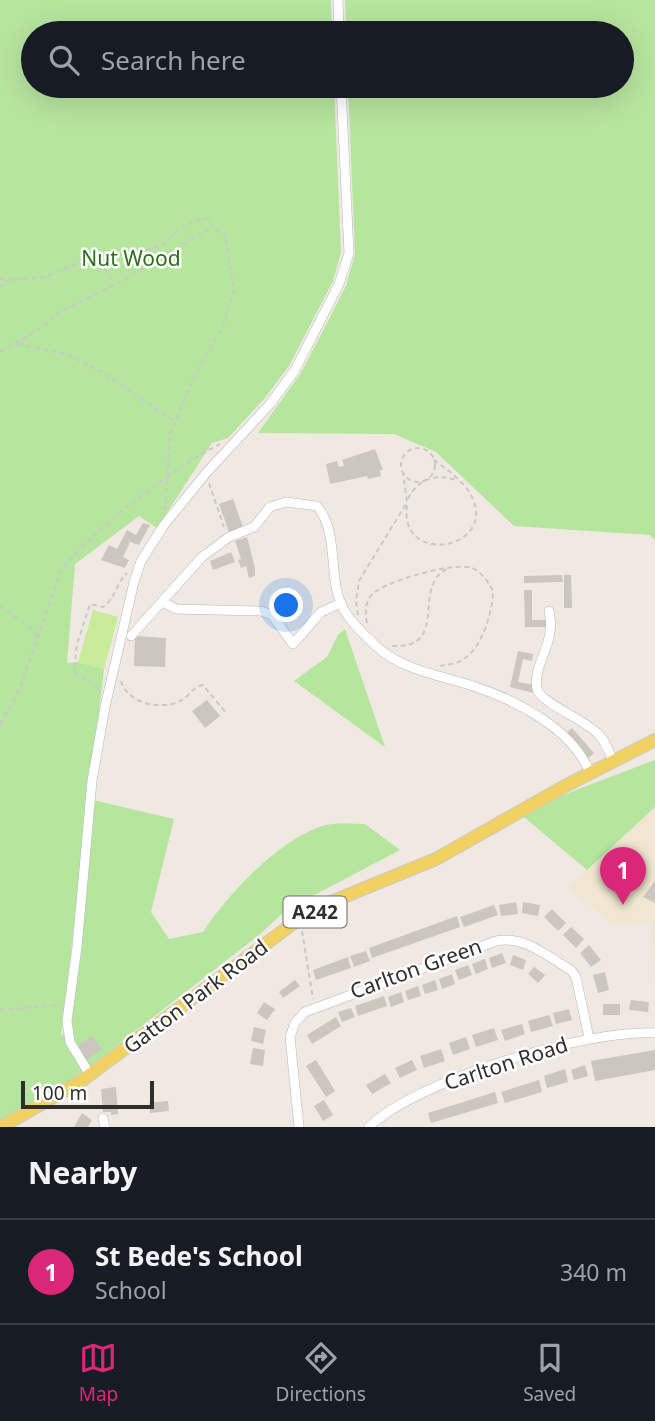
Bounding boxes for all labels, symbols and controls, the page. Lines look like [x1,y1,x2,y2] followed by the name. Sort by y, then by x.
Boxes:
[21,21,634,98] search box
[45,41,83,79] icon: search
[101,42,246,78] text: Search here
[81,244,181,272] park label: Nut Wood
[269,588,303,622] your location
[600,847,646,905] pin: 1
[284,896,346,928] road number: A242
[346,931,485,1005] street label: Carlton Green
[118,933,273,1060] street label: Gatton Park Road
[440,1030,571,1096] street label: Carlton Road
[21,1078,154,1110] scale bar
[32,1080,87,1106] text: 100 m
[28,1152,137,1193] text: Nearby
[95,1238,303,1274] text: St Bede's School
[44,1256,58,1288] text: 1
[560,1256,627,1288] text: 340 m
[95,1274,167,1306] text: School
[79,1339,118,1407] tab: Map
[276,1339,366,1407] tab: Directions
[523,1339,576,1407] tab: Saved

